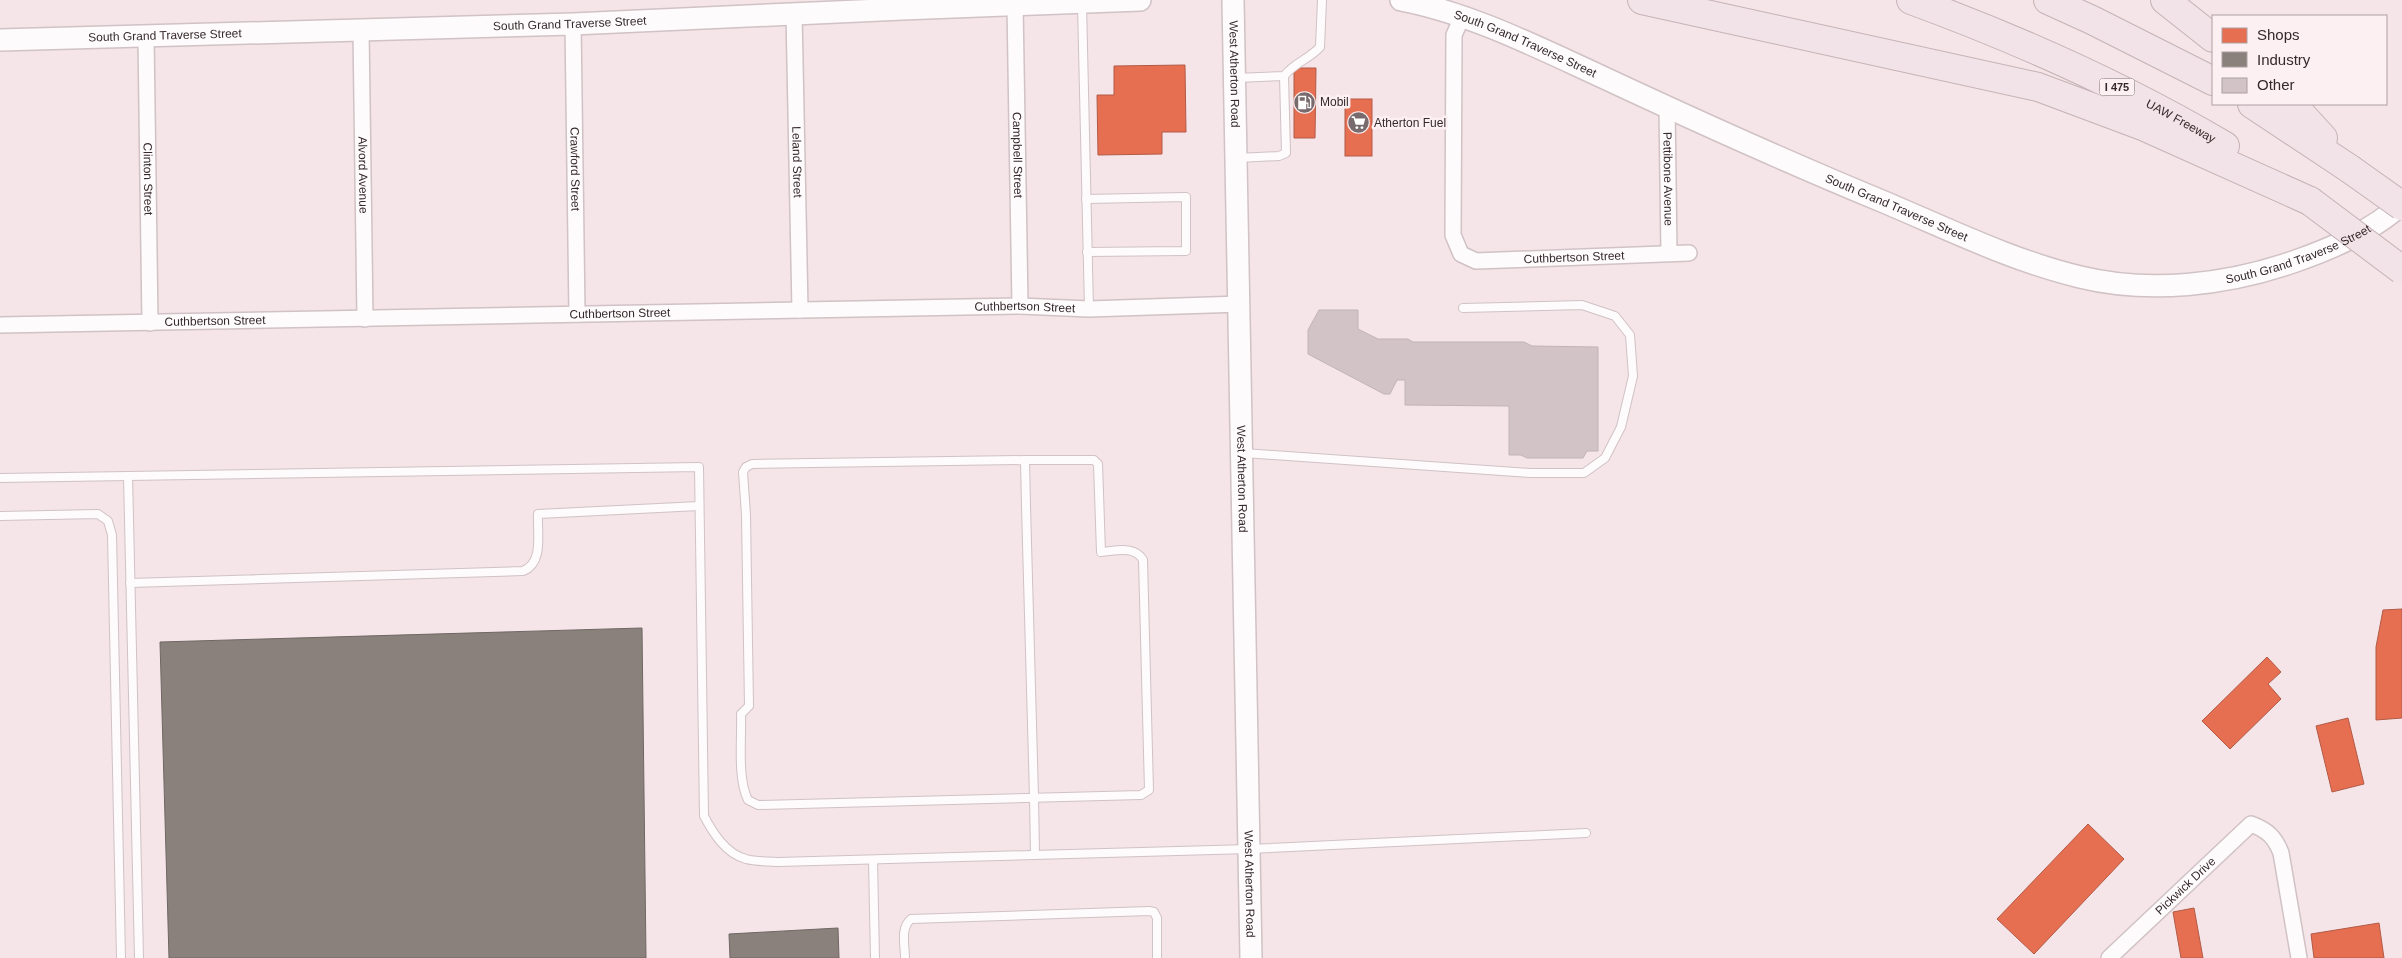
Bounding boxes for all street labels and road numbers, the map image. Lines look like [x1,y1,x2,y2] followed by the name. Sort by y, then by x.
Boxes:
[1452,7,1599,81] street label: South Grand Traverse Street
[493,14,648,33] street label: South Grand Traverse Street
[1226,20,1242,128] street label: West Atherton Road
[88,26,243,45] street label: South Grand Traverse Street
[2100,78,2134,95] road number: I 475
[2144,97,2218,146] street label: UAW Freeway
[1010,112,1025,199] street label: Campbell Street
[789,126,805,199] street label: Leland Street
[567,127,583,212] street label: Crawford Street
[1660,132,1676,226] street label: Pettibone Avenue
[355,136,371,214] street label: Alvord Avenue
[140,142,156,216] street label: Clinton Street
[1823,171,1970,245] street label: South Grand Traverse Street
[2224,221,2374,286] street label: South Grand Traverse Street
[1523,248,1625,266] street label: Cuthbertson Street
[974,299,1076,315] street label: Cuthbertson Street
[569,306,671,321] street label: Cuthbertson Street
[164,313,266,329] street label: Cuthbertson Street
[1234,425,1250,533] street label: West Atherton Road
[1242,830,1258,938] street label: West Atherton Road
[2152,854,2219,918] street label: Pickwick Drive

